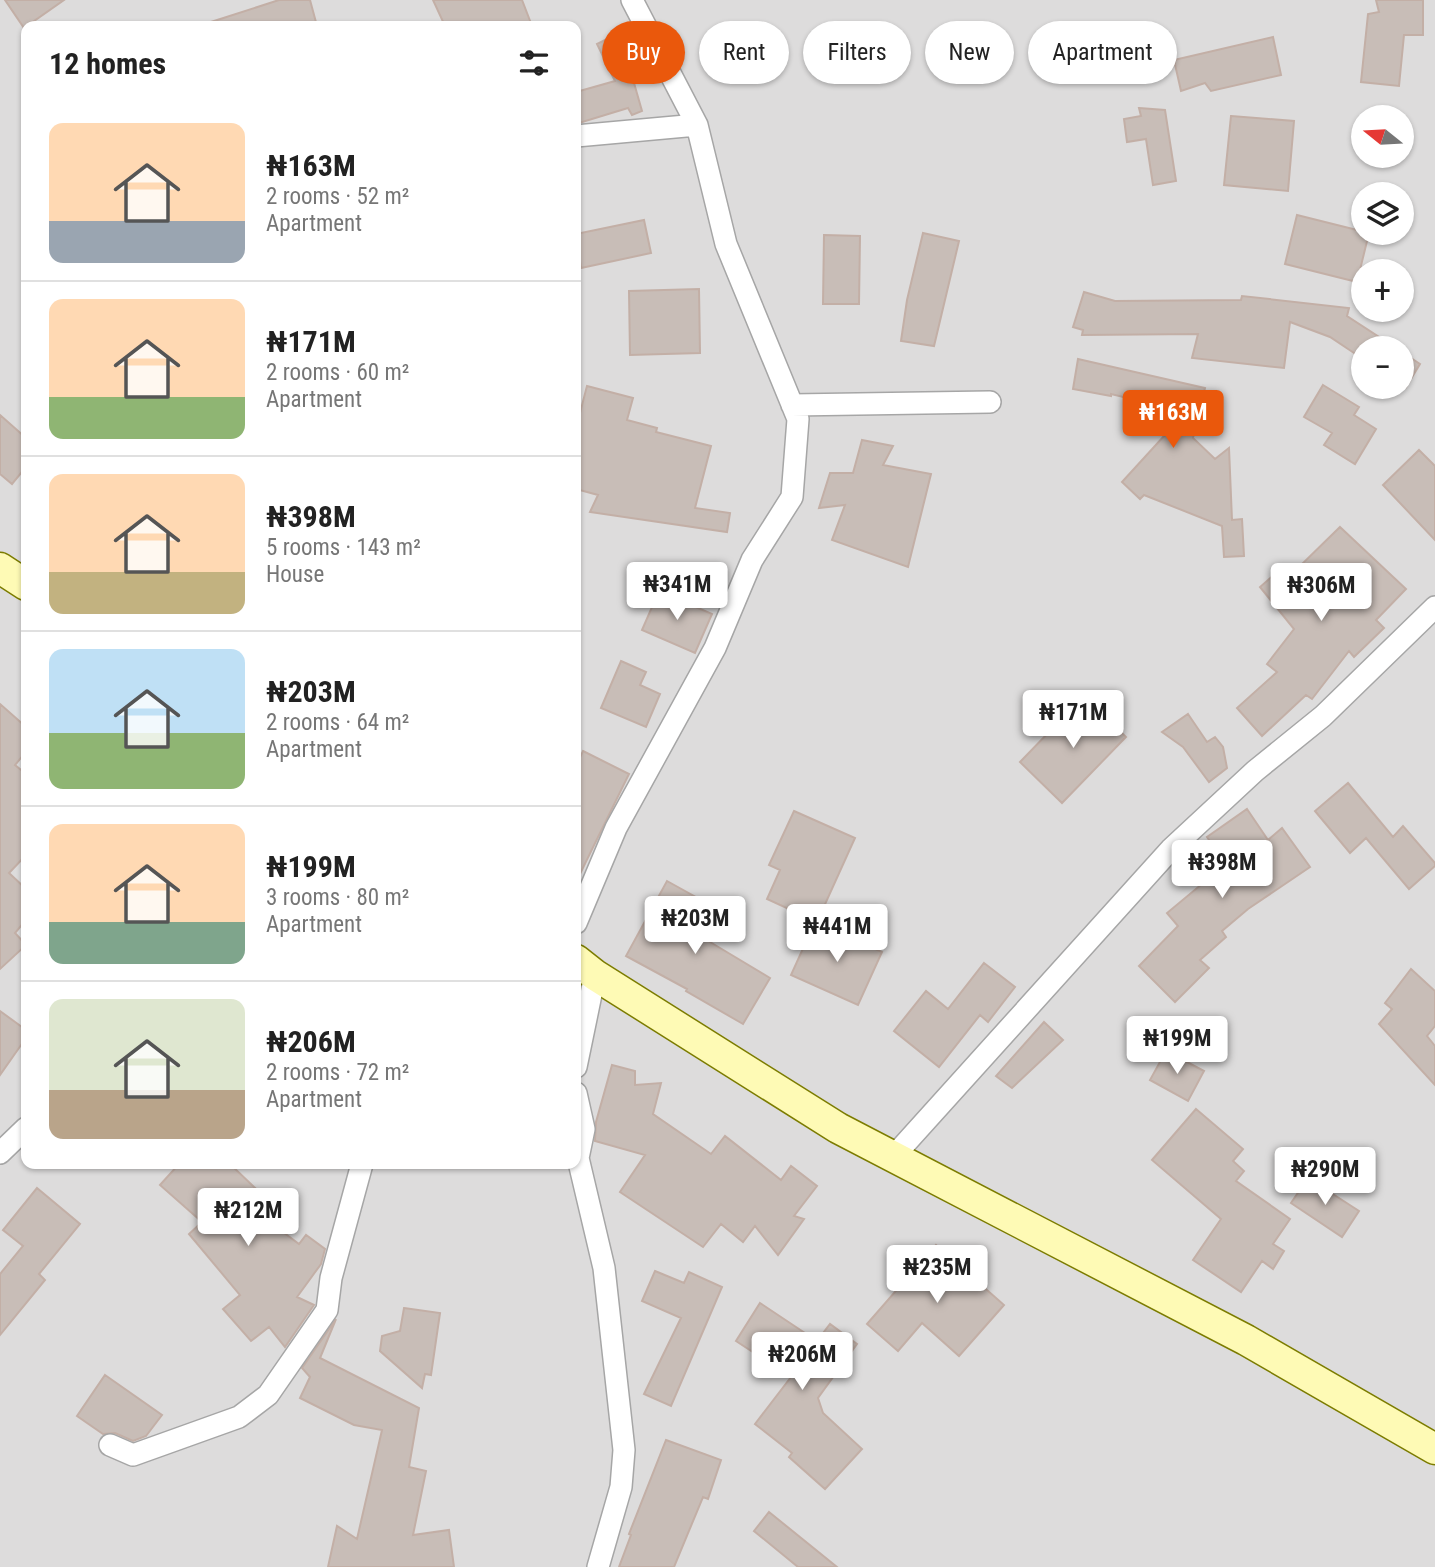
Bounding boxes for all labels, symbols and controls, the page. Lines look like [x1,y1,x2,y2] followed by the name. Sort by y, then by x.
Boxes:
[602,21,685,84] chip: Buy
[699,21,789,84] chip: Rent
[803,21,911,84] chip: Filters
[925,21,1014,84] chip: New
[1028,21,1177,84] chip: Apartment
[515,44,553,82] icon: filters
[49,46,166,81] text: 12 homes
[1351,105,1414,168] north arrow
[1351,105,1414,399] map controls
[266,148,356,183] text: ₦163M
[105,151,189,235] icon: home
[1351,182,1414,245] button: layers
[266,183,409,210] text: 2 rooms · 52 m²
[266,210,362,237] text: Apartment
[1351,259,1414,322] button: +
[266,324,356,359] text: ₦171M
[105,327,189,411] icon: home
[1351,336,1414,399] button: −
[266,359,409,386] text: 2 rooms · 60 m²
[266,386,362,413] text: Apartment
[1124,391,1222,450] pin: ₦163M
[1139,399,1207,426] text: ₦163M
[266,499,356,534] text: ₦398M
[105,502,189,586] icon: home
[266,534,421,561] text: 5 rooms · 143 m²
[266,561,324,588] text: House
[628,562,726,622] pin: ₦341M
[1272,564,1370,623] pin: ₦306M
[643,571,711,598] text: ₦341M
[1287,572,1355,599] text: ₦306M
[266,674,356,709] text: ₦203M
[105,677,189,761] icon: home
[1024,690,1122,750] pin: ₦171M
[1039,699,1107,726] text: ₦171M
[266,709,409,736] text: 2 rooms · 64 m²
[266,736,362,763] text: Apartment
[1173,841,1271,900] pin: ₦398M
[266,849,356,884] text: ₦199M
[1188,849,1256,876] text: ₦398M
[105,852,189,936] icon: home
[266,884,409,911] text: 3 rooms · 80 m²
[646,897,744,956] pin: ₦203M
[788,904,886,964] pin: ₦441M
[661,905,729,932] text: ₦203M
[266,911,362,938] text: Apartment
[803,913,871,940] text: ₦441M
[1128,1016,1226,1076] pin: ₦199M
[266,1024,356,1059] text: ₦206M
[1143,1025,1211,1052] text: ₦199M
[105,1027,189,1111] icon: home
[266,1059,409,1086] text: 2 rooms · 72 m²
[266,1086,362,1113] text: Apartment
[1276,1148,1374,1207] pin: ₦290M
[1291,1156,1359,1183] text: ₦290M
[199,1188,297,1248] pin: ₦212M
[214,1197,282,1224] text: ₦212M
[888,1246,986,1305] pin: ₦235M
[903,1254,971,1281] text: ₦235M
[753,1332,851,1392] pin: ₦206M
[768,1341,836,1368] text: ₦206M

